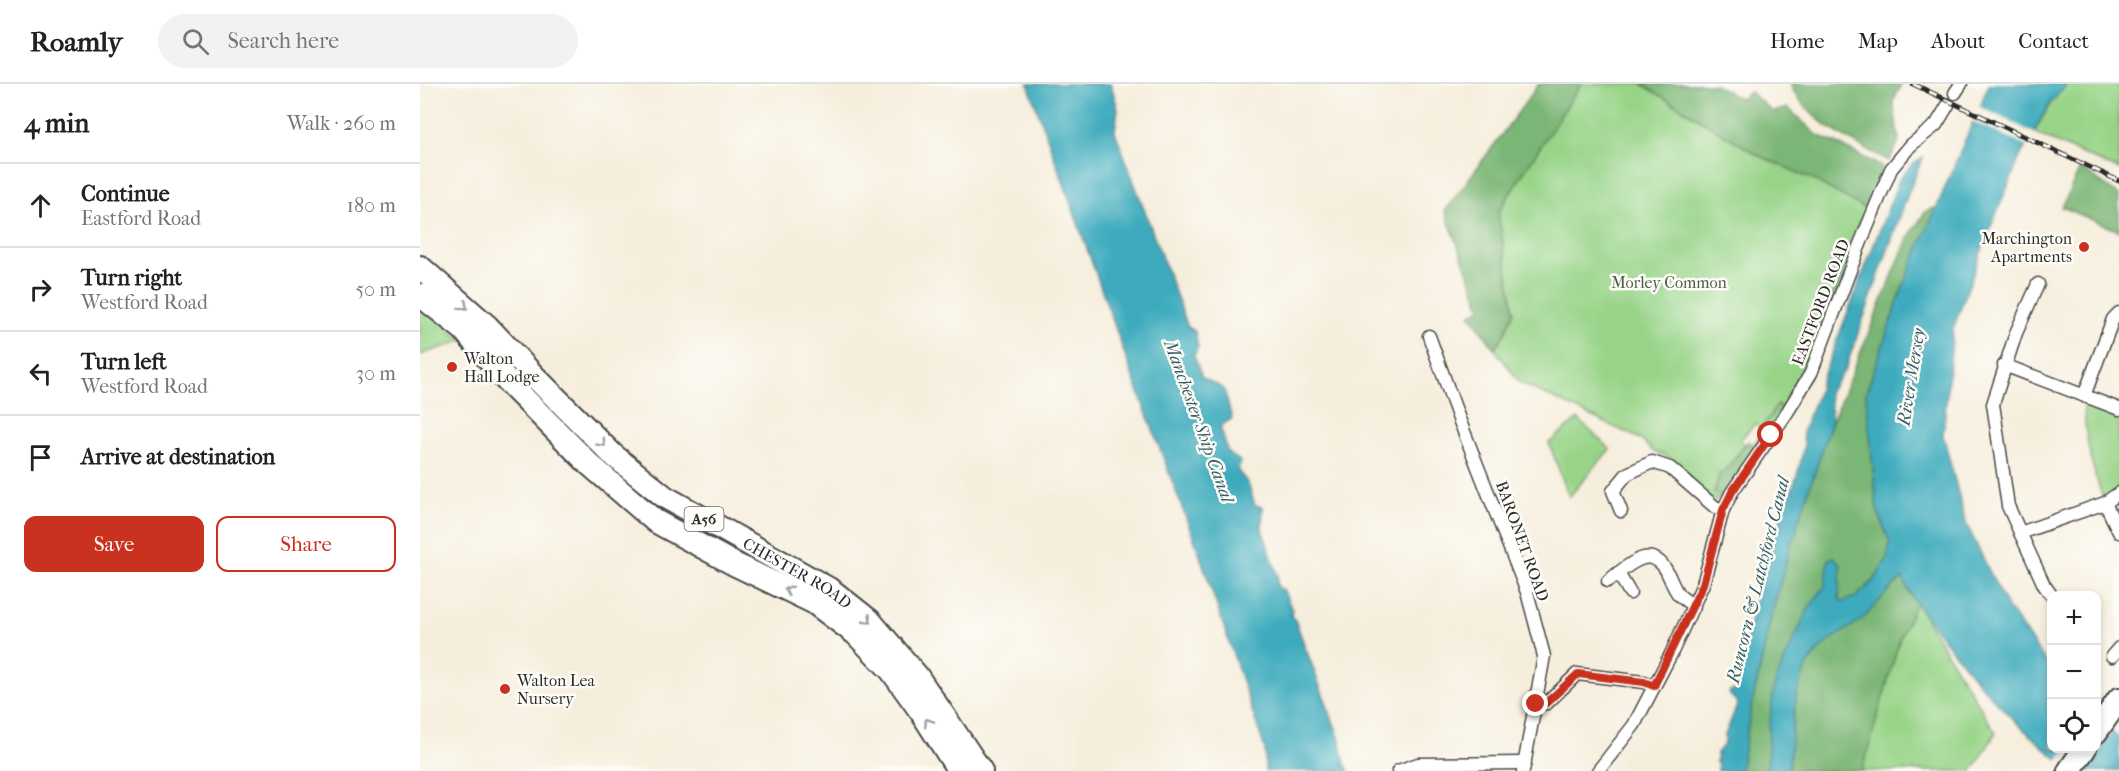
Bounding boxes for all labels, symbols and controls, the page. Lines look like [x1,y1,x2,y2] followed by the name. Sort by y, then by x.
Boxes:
[158,14,578,68] search box
[30,25,122,58] text: Roamly
[179,25,212,58] icon: search
[227,28,339,54] text: Search here
[1770,29,1825,53] text: Home
[1858,29,1898,53] text: Map
[1931,29,1985,53] text: About
[2018,29,2089,53] text: Contact
[24,108,89,139] text: 4 min
[287,112,396,135] text: Walk · 260 m
[81,181,170,207] text: Continue
[24,189,57,222] icon: ahead
[347,194,396,217] text: 180 m
[81,207,201,230] text: Eastford Road
[1981,229,2073,266] place label: Marchington Apartments
[1788,236,1853,368] street label: EASTFORD ROAD
[2077,240,2091,254] marker: Marchington Apartments
[81,265,182,291] text: Turn right
[24,273,57,306] icon: right
[1611,273,1728,292] park label: Morley Common
[355,278,396,301] text: 50 m
[81,291,208,314] text: Westford Road
[457,299,468,310] one-way arrow
[1893,326,1930,428] water label: River Mersey
[1159,335,1239,508] water label: Manchester Ship Canal
[81,349,167,375] text: Turn left
[463,349,539,386] place label: Walton Hall Lodge
[24,357,57,390] icon: left
[445,360,459,374] marker: Walton Hall Lodge
[356,362,396,385] text: 30 m
[81,375,208,398] text: Westford Road
[1757,421,1783,447] route start
[594,436,605,447] one-way arrow
[24,441,57,474] icon: arrive
[81,444,275,470] text: Arrive at destination
[1722,472,1795,686] water label: Runcorn & Latchford Canal
[1492,478,1553,604] street label: BARONET ROAD
[684,507,724,531] road number: A56
[24,516,204,572] button: Save
[216,516,396,572] button: Share
[739,534,855,613] street label: CHESTER ROAD
[783,586,794,598] one-way arrow
[2047,591,2101,753] map controls
[2047,591,2101,645] button: +
[860,613,871,624] one-way arrow
[2047,645,2101,699] button: −
[516,671,595,708] place label: Walton Lea Nursery
[498,682,512,696] marker: Walton Lea Nursery
[1522,690,1548,716] route end
[2047,699,2101,753] button: locate
[923,718,935,728] one-way arrow

